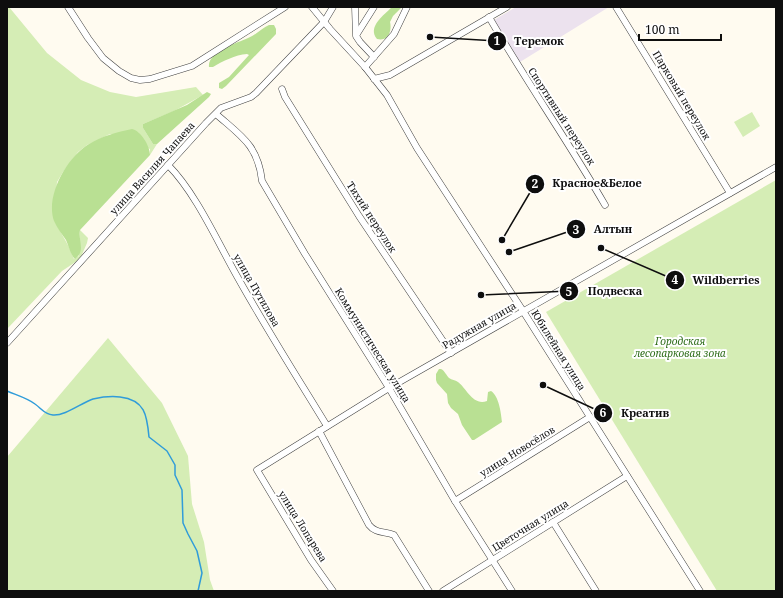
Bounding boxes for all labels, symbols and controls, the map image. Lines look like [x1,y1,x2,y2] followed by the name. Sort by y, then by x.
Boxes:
[639,16,721,42] scale bar
[645,21,680,38] text: 100 m
[487,30,572,53] callout: Теремок
[494,32,501,49] text: 1
[514,33,564,48] text: Теремок
[650,48,714,142] street label: Парковый переулок
[525,64,599,168] street label: Спортивный переулок
[106,118,198,218] street label: улица Василия Чапаева
[525,172,650,195] callout: Красное&Белое
[532,175,539,192] text: 2
[552,175,642,190] text: Красное&Белое
[344,179,400,255] street label: Тихий переулок
[566,218,640,241] callout: Алтын
[573,221,580,238] text: 3
[594,221,633,236] text: Алтын
[230,251,284,329] street label: улица Путилова
[665,268,768,291] callout: Wildberries
[672,271,679,288] text: 4
[692,272,760,287] text: Wildberries
[559,280,650,303] callout: Подвеска
[566,283,573,300] text: 5
[588,283,643,298] text: Подвеска
[332,285,414,405] street label: Коммунистическая улица
[439,298,519,352] street label: Радужная улица
[529,307,590,393] street label: Юбилейная улица
[633,334,726,360] park label: Городская лесопарковая зона
[593,402,677,425] callout: Креатив
[600,404,607,421] text: 6
[621,405,669,420] text: Креатив
[477,422,558,480] street label: улица Новосёлов
[275,488,331,565] street label: улица Лопарева
[489,496,571,554] street label: Цветочная улица

